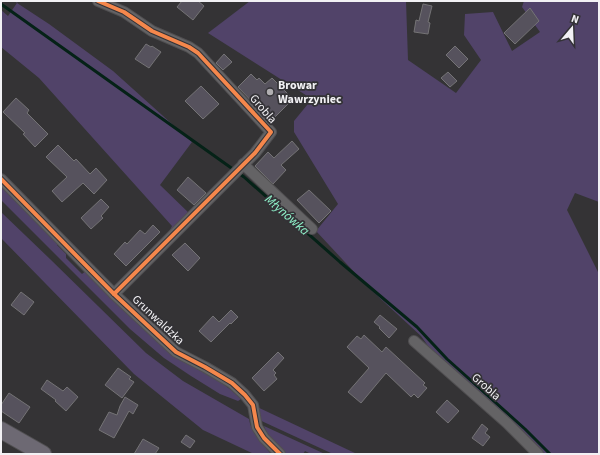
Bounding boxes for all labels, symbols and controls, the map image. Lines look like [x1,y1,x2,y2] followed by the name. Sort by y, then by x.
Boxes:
[552,8,592,48] north arrow
[569,11,581,27] text: N
[278,77,342,108] place label: Browar Wawrzyniec
[265,87,275,97] marker: Browar Wawrzyniec
[246,91,280,127] street label: Grobla
[261,190,313,240] water label: Młynówka
[128,291,188,349] street label: Grunwaldzka
[468,370,504,404] street label: Grobla

